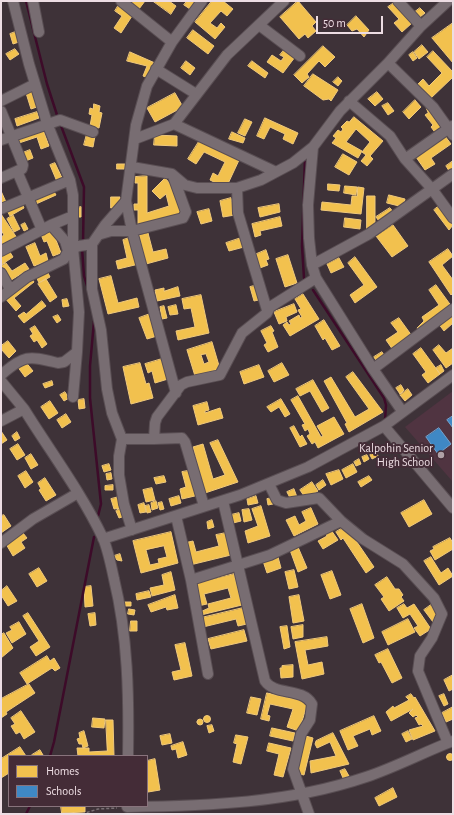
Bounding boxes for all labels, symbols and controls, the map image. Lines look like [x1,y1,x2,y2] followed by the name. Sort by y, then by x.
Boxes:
[318,8,385,34] scale bar
[323,17,346,29] text: 50 m
[359,441,433,469] place label: Kalpohin Senior High School
[436,450,446,460] marker: Kalpohin Senior High School
[8,755,148,807] legend
[46,765,79,777] text: Homes
[46,785,81,797] text: Schools

